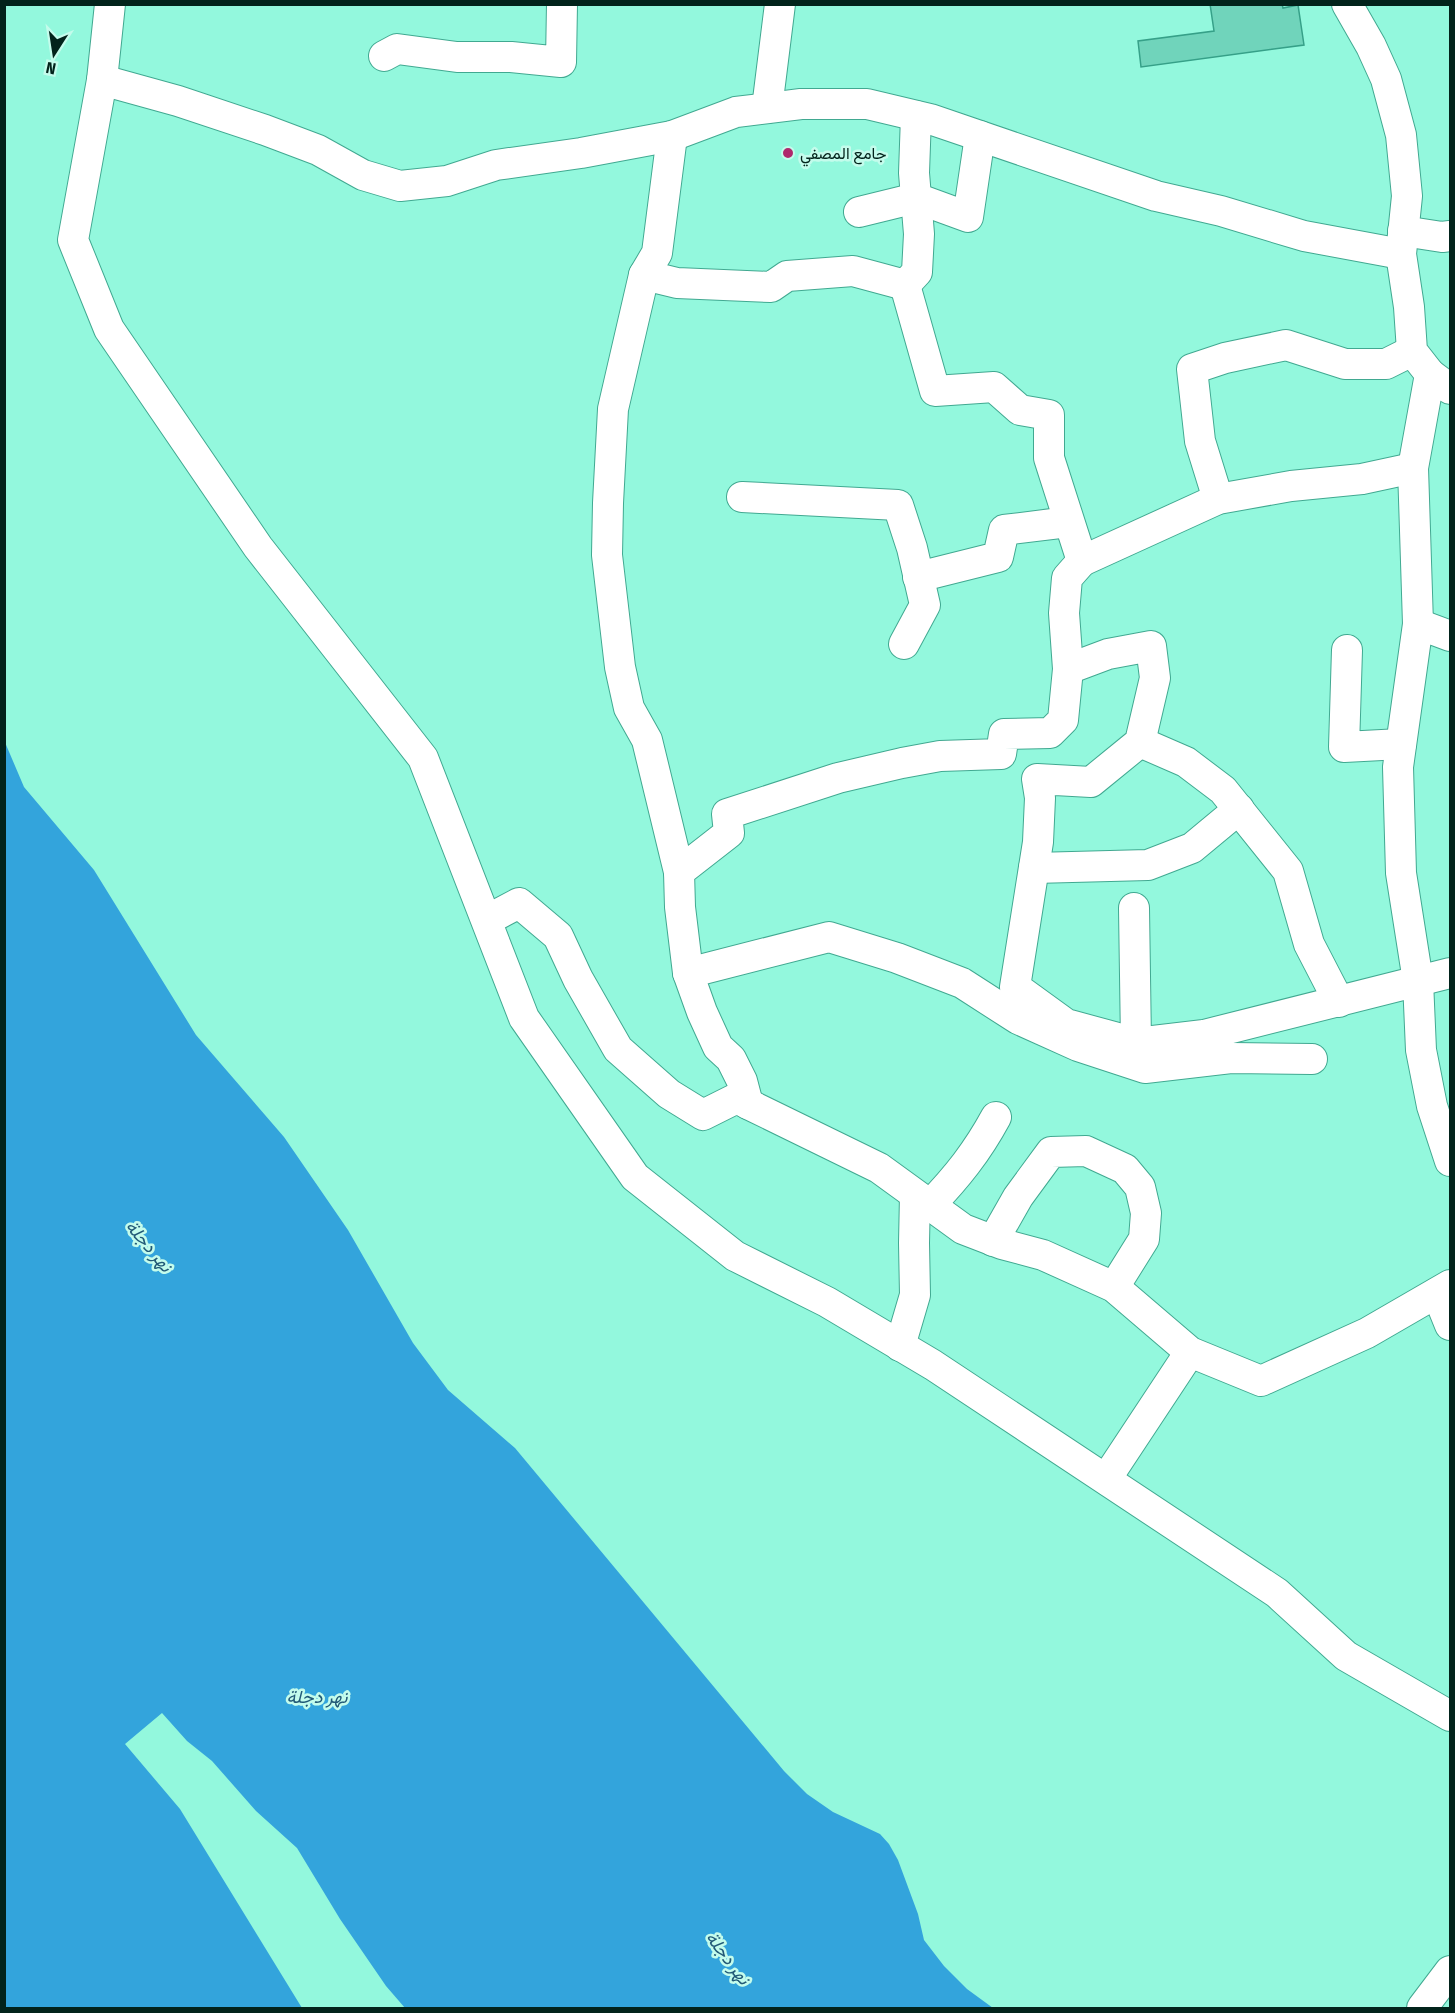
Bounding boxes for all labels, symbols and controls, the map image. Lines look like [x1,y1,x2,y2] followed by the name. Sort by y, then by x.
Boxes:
[24,24,84,84] north arrow
[44,58,58,78] text: N
[800,144,887,167] place label: جامع المصفي
[781,146,795,160] marker: جامع المصفي
[121,1216,178,1277] water label: نهر دجلة
[287,1686,348,1708] water label: نهر دجلة
[701,1927,756,1990] water label: نهر دجلة

